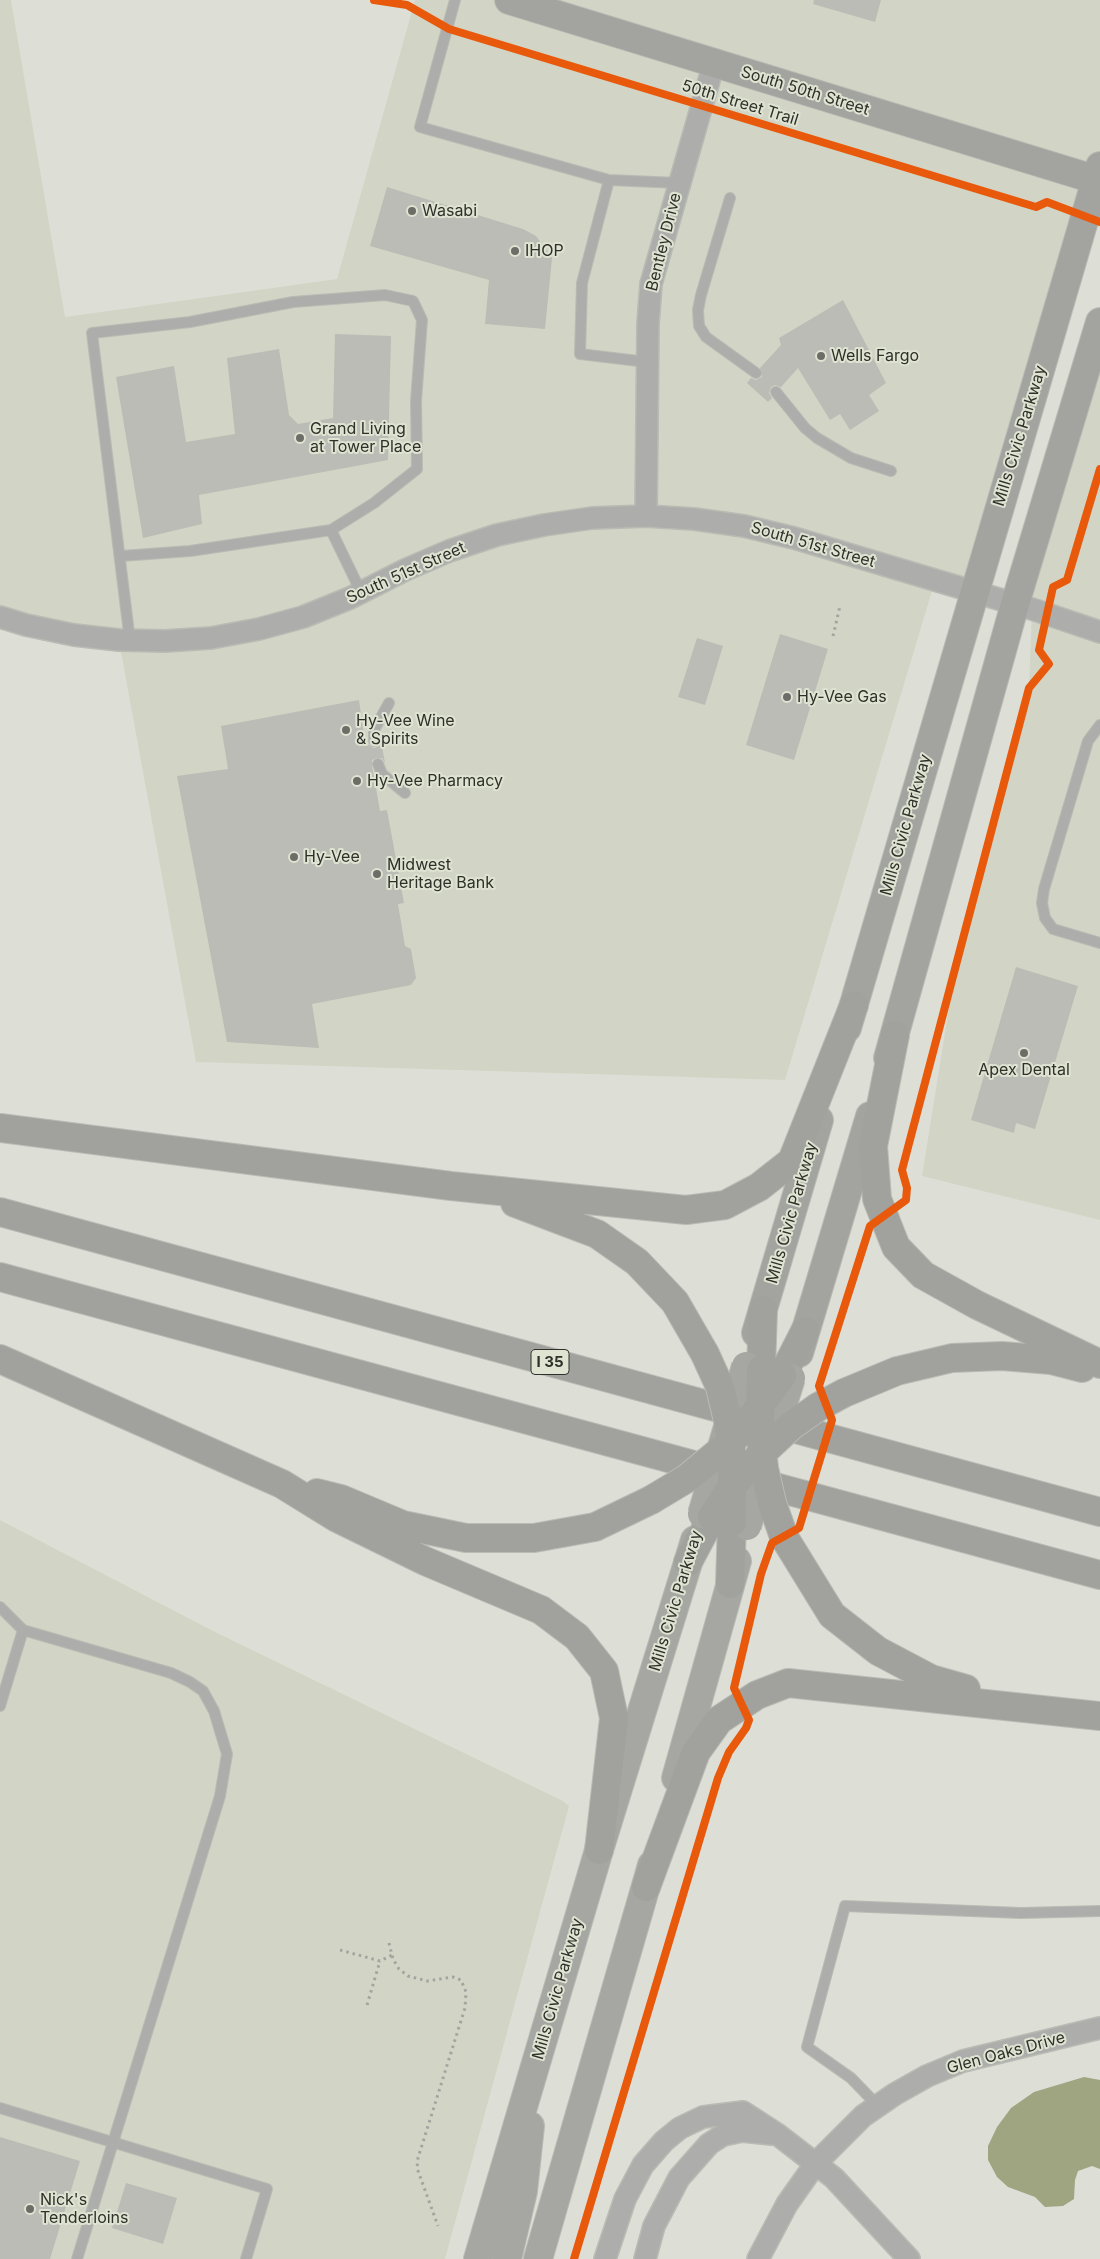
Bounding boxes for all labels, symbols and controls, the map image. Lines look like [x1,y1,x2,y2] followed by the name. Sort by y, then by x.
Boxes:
[739,62,871,120] street label: South 50th Street
[679,76,801,130] street label: 50th Street Trail
[643,191,685,293] street label: Bentley Drive
[422,201,477,221] place label: Wasabi
[406,205,418,217] marker: Wasabi
[525,241,564,261] place label: IHOP
[509,245,521,257] marker: IHOP
[831,346,919,366] place label: Wells Fargo
[815,350,827,362] marker: Wells Fargo
[989,363,1051,509] street label: Mills Civic Parkway
[310,419,421,457] place label: Grand Living at Tower Place
[294,432,306,444] marker: Grand Living at Tower Place
[749,518,877,572] street label: South 51st Street
[344,538,468,608] street label: South 51st Street
[797,687,887,707] place label: Hy-Vee Gas
[781,691,793,703] marker: Hy-Vee Gas
[356,711,455,749] place label: Hy-Vee Wine & Spirits
[340,724,352,736] marker: Hy-Vee Wine & Spirits
[877,752,935,898] street label: Mills Civic Parkway
[367,771,503,791] place label: Hy-Vee Pharmacy
[351,775,363,787] marker: Hy-Vee Pharmacy
[304,847,360,867] place label: Hy-Vee
[288,851,300,863] marker: Hy-Vee
[387,855,494,893] place label: Midwest Heritage Bank
[371,868,383,880] marker: Midwest Heritage Bank
[1018,1047,1030,1059] marker: Apex Dental
[978,1060,1070,1080] place label: Apex Dental
[763,1140,821,1286] street label: Mills Civic Parkway
[531,1350,569,1374] road number: I 35
[645,1528,707,1674] street label: Mills Civic Parkway
[529,1916,587,2062] street label: Mills Civic Parkway
[945,2028,1067,2078] street label: Glen Oaks Drive
[40,2190,128,2228] place label: Nick's Tenderloins
[24,2203,36,2215] marker: Nick's Tenderloins

